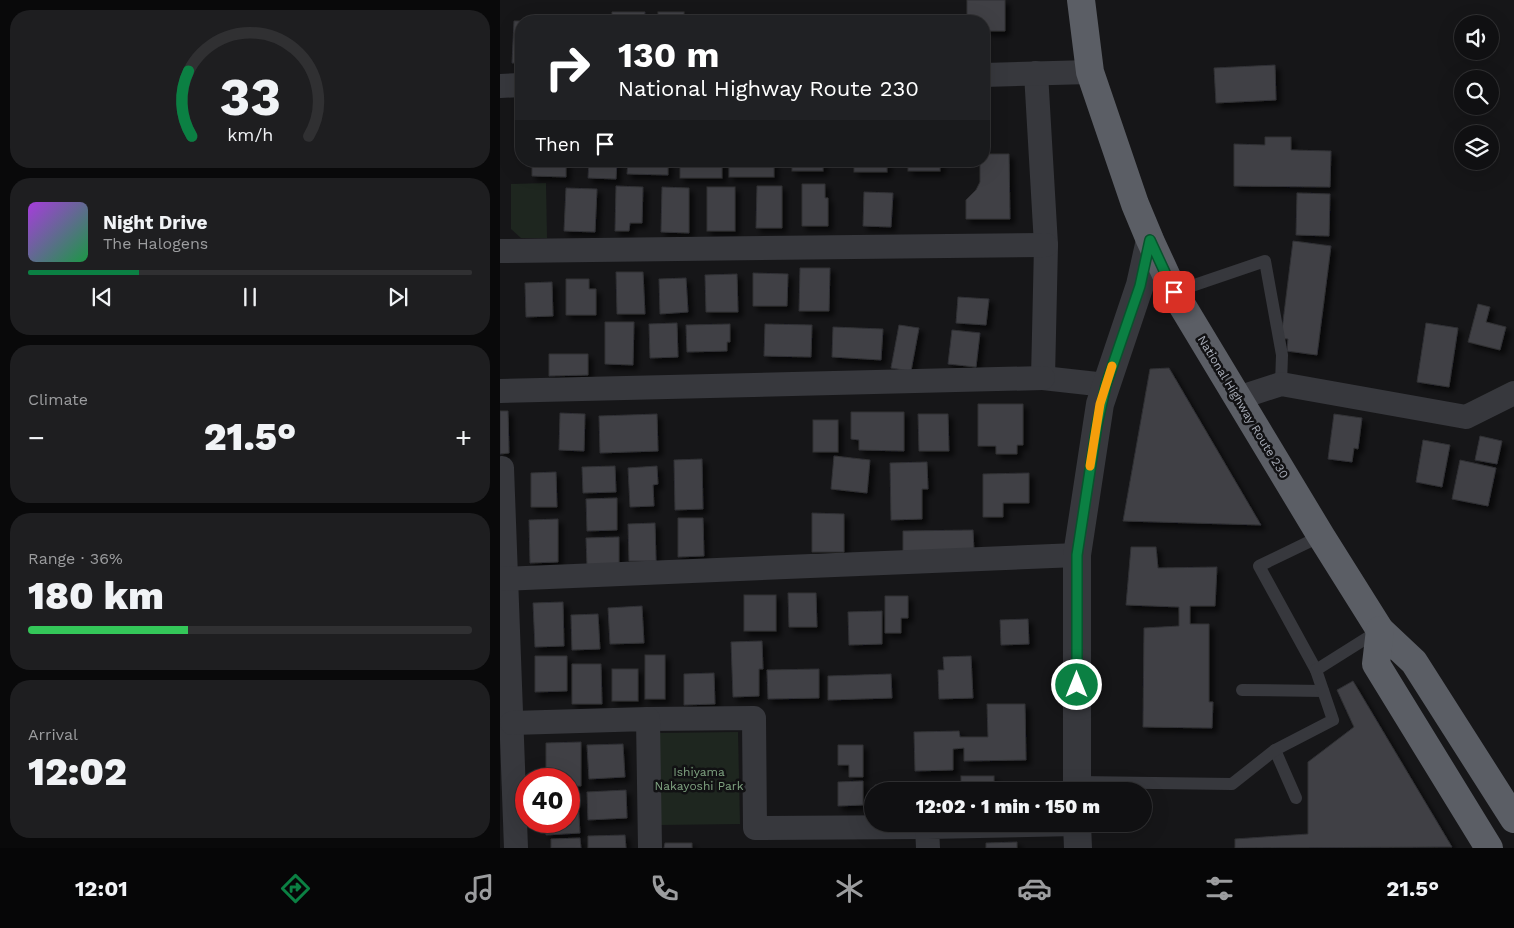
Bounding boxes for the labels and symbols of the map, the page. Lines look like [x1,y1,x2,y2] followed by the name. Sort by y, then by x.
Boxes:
[1153,271,1195,313] pin
[1195,333,1291,481] street label: National Highway Route 230
[1050,658,1102,710] position arrow
[655,765,744,793] park label: Ishiyama Nakayoshi Park
[515,768,580,833] speed limit sign: 40

